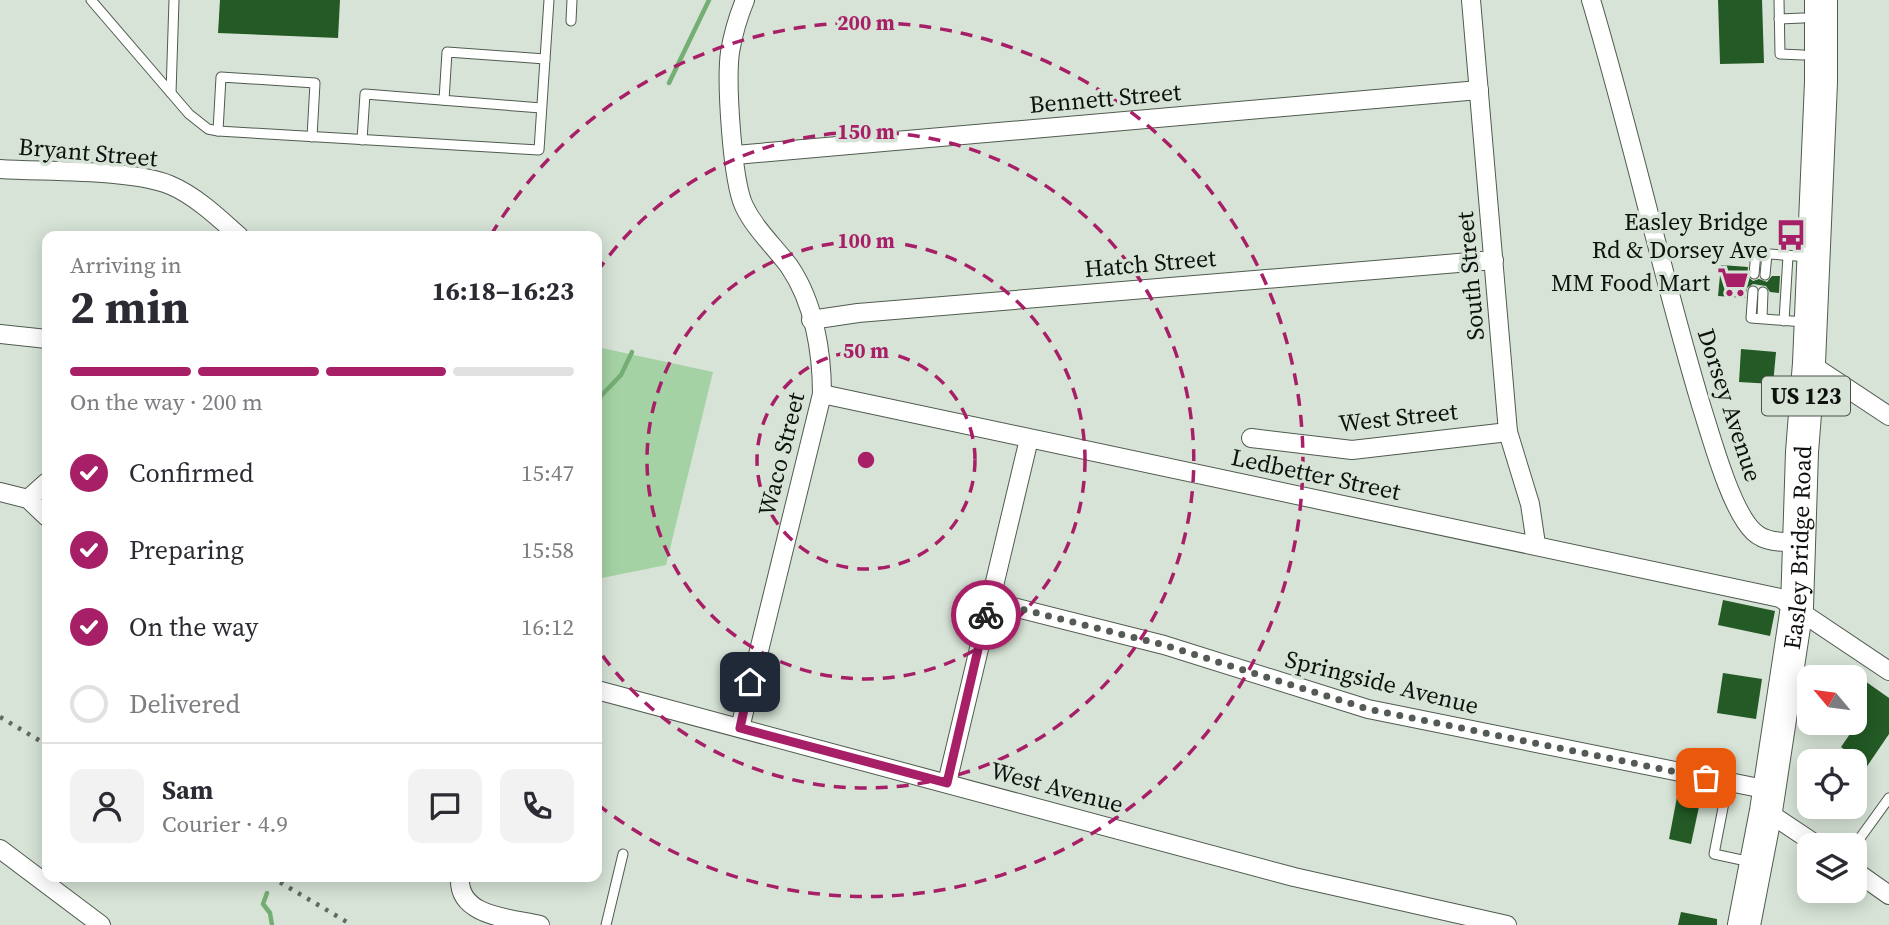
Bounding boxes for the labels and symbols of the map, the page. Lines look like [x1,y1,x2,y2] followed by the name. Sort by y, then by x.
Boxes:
[837,8,895,37] text: 200 m
[1028,75,1182,121] street label: Bennett Street
[837,117,895,146] text: 150 m
[17,129,159,175] street label: Bryant Street
[1592,205,1768,266] place label: Easley Bridge Rd & Dorsey Ave
[1448,210,1492,342] street label: South Street
[1774,218,1808,252] bus stop icon: Easley Bridge Rd & Dorsey Ave
[837,226,895,255] text: 100 m
[1083,241,1217,285] street label: Hatch Street
[1716,265,1750,299] supermarket icon: MM Food Mart
[1551,266,1710,299] place label: MM Food Mart
[1690,324,1770,486] street label: Dorsey Avenue
[843,336,889,365] text: 50 m
[1762,376,1850,416] road number: US 123
[750,389,812,519] street label: Waco Street
[1337,394,1459,440] street label: West Street
[1228,440,1404,508] street label: Ledbetter Street
[1774,445,1819,652] street label: Easley Bridge Road
[854,448,878,472] centre of rings
[951,580,1021,650] courier
[1282,642,1482,722] street label: Springside Avenue
[720,652,780,712] pin
[1797,665,1867,735] north arrow
[1676,748,1736,808] pin
[987,753,1127,821] street label: West Avenue

